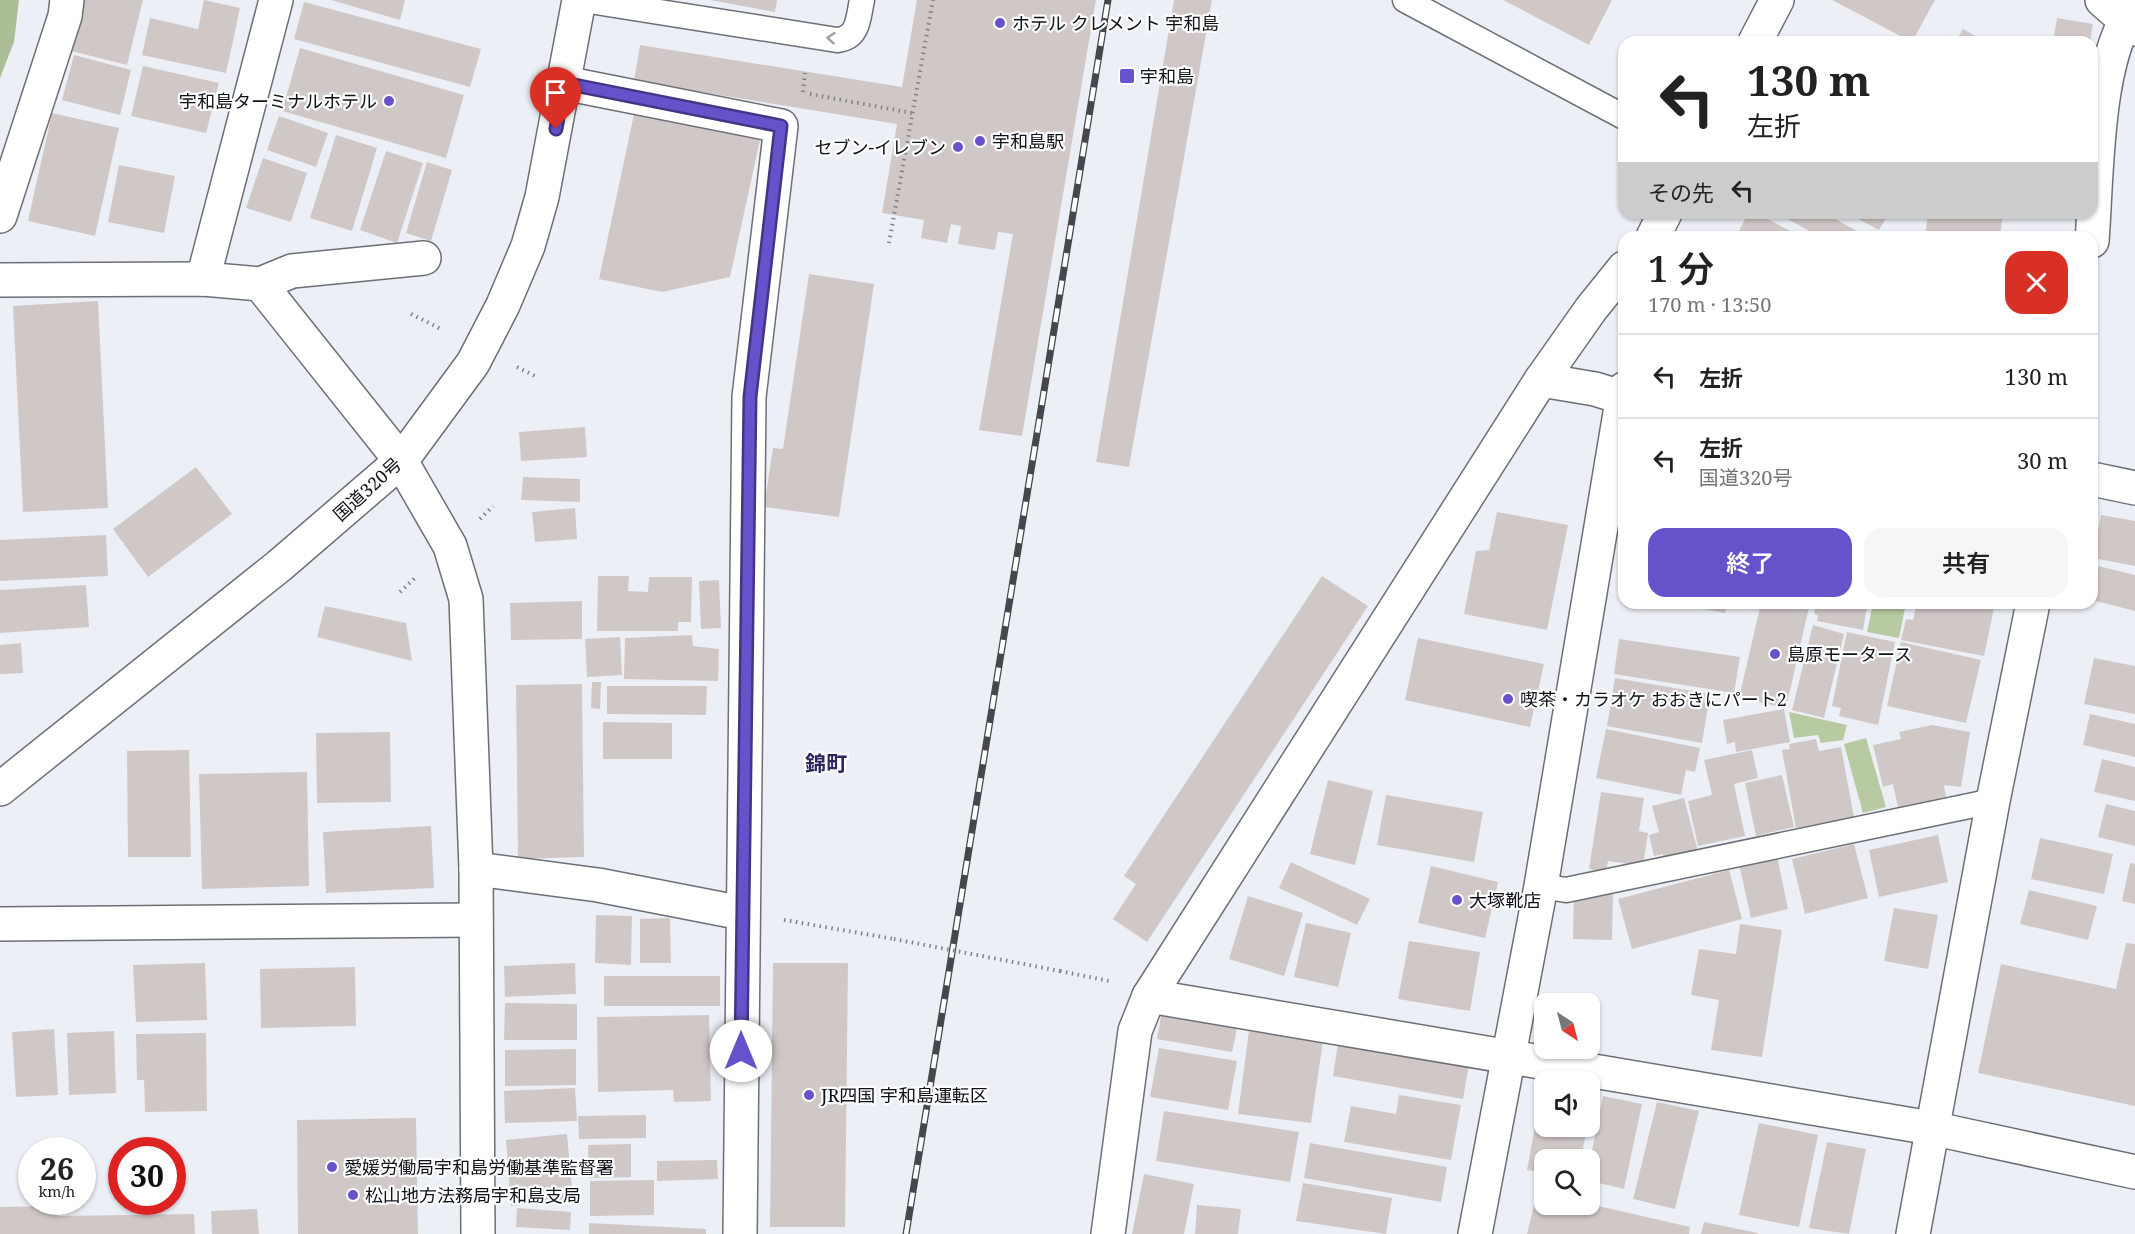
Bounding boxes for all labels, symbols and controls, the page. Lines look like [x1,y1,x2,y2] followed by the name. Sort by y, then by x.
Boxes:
[1012,11,1219,35] place label: ホテル クレメント 宇和島
[993,16,1007,30] marker: ホテル クレメント 宇和島
[826,32,835,45] one-way arrow
[1747,51,1871,108] text: 130 m
[1648,60,1726,138] icon: left
[1140,64,1194,88] place label: 宇和島
[530,67,581,129] pin
[1118,67,1136,85] marker: 宇和島
[539,76,572,109] icon: arrive
[179,89,377,113] place label: 宇和島ターミナルホテル
[382,94,396,108] marker: 宇和島ターミナルホテル
[1747,107,1801,144] text: 左折
[992,129,1064,153] place label: 宇和島駅
[973,134,987,148] marker: 宇和島駅
[814,135,946,159] place label: セブン-イレブン
[951,140,965,154] marker: セブン-イレブン
[1726,174,1759,207] icon: left
[1648,177,1714,207] text: その先
[1648,244,1714,293] text: 1 分
[2005,251,2068,314] button: close
[1648,291,1771,318] text: 170 m · 13:50
[1648,360,1681,393] icon: left
[2005,361,2068,391] text: 130 m
[1699,362,1743,392] text: 左折
[1699,432,1743,462] text: 左折
[1648,444,1681,477] icon: left
[2017,445,2068,475] text: 30 m
[328,452,406,526] street label: 国道320号
[1699,464,1793,491] text: 国道320号
[1648,528,1852,597] button: 終了
[1864,528,2068,597] button: 共有
[1787,642,1912,666] place label: 島原モータース
[1768,647,1782,661] marker: 島原モータース
[1520,687,1787,711] place label: 喫茶・カラオケ おおきにパート2
[1501,692,1515,706] marker: 喫茶・カラオケ おおきにパート2
[805,749,847,777] district label: 錦町
[1469,888,1541,912] place label: 大塚靴店
[1450,893,1464,907] marker: 大塚靴店
[1534,993,1600,1059] north arrow
[1534,993,1600,1215] map controls
[709,1019,773,1083] position arrow
[1534,1071,1600,1137] button: sound
[820,1083,988,1107] place label: JR四国 宇和島運転区
[802,1088,816,1102] marker: JR四国 宇和島運転区
[108,1137,186,1215] speed limit sign: 30
[40,1148,74,1189] text: 26
[1534,1149,1600,1215] button: search
[344,1155,614,1179] place label: 愛媛労働局宇和島労働基準監督署
[325,1160,339,1174] marker: 愛媛労働局宇和島労働基準監督署
[39,1181,75,1201] text: km/h
[365,1183,581,1207] place label: 松山地方法務局宇和島支局
[346,1188,360,1202] marker: 松山地方法務局宇和島支局

